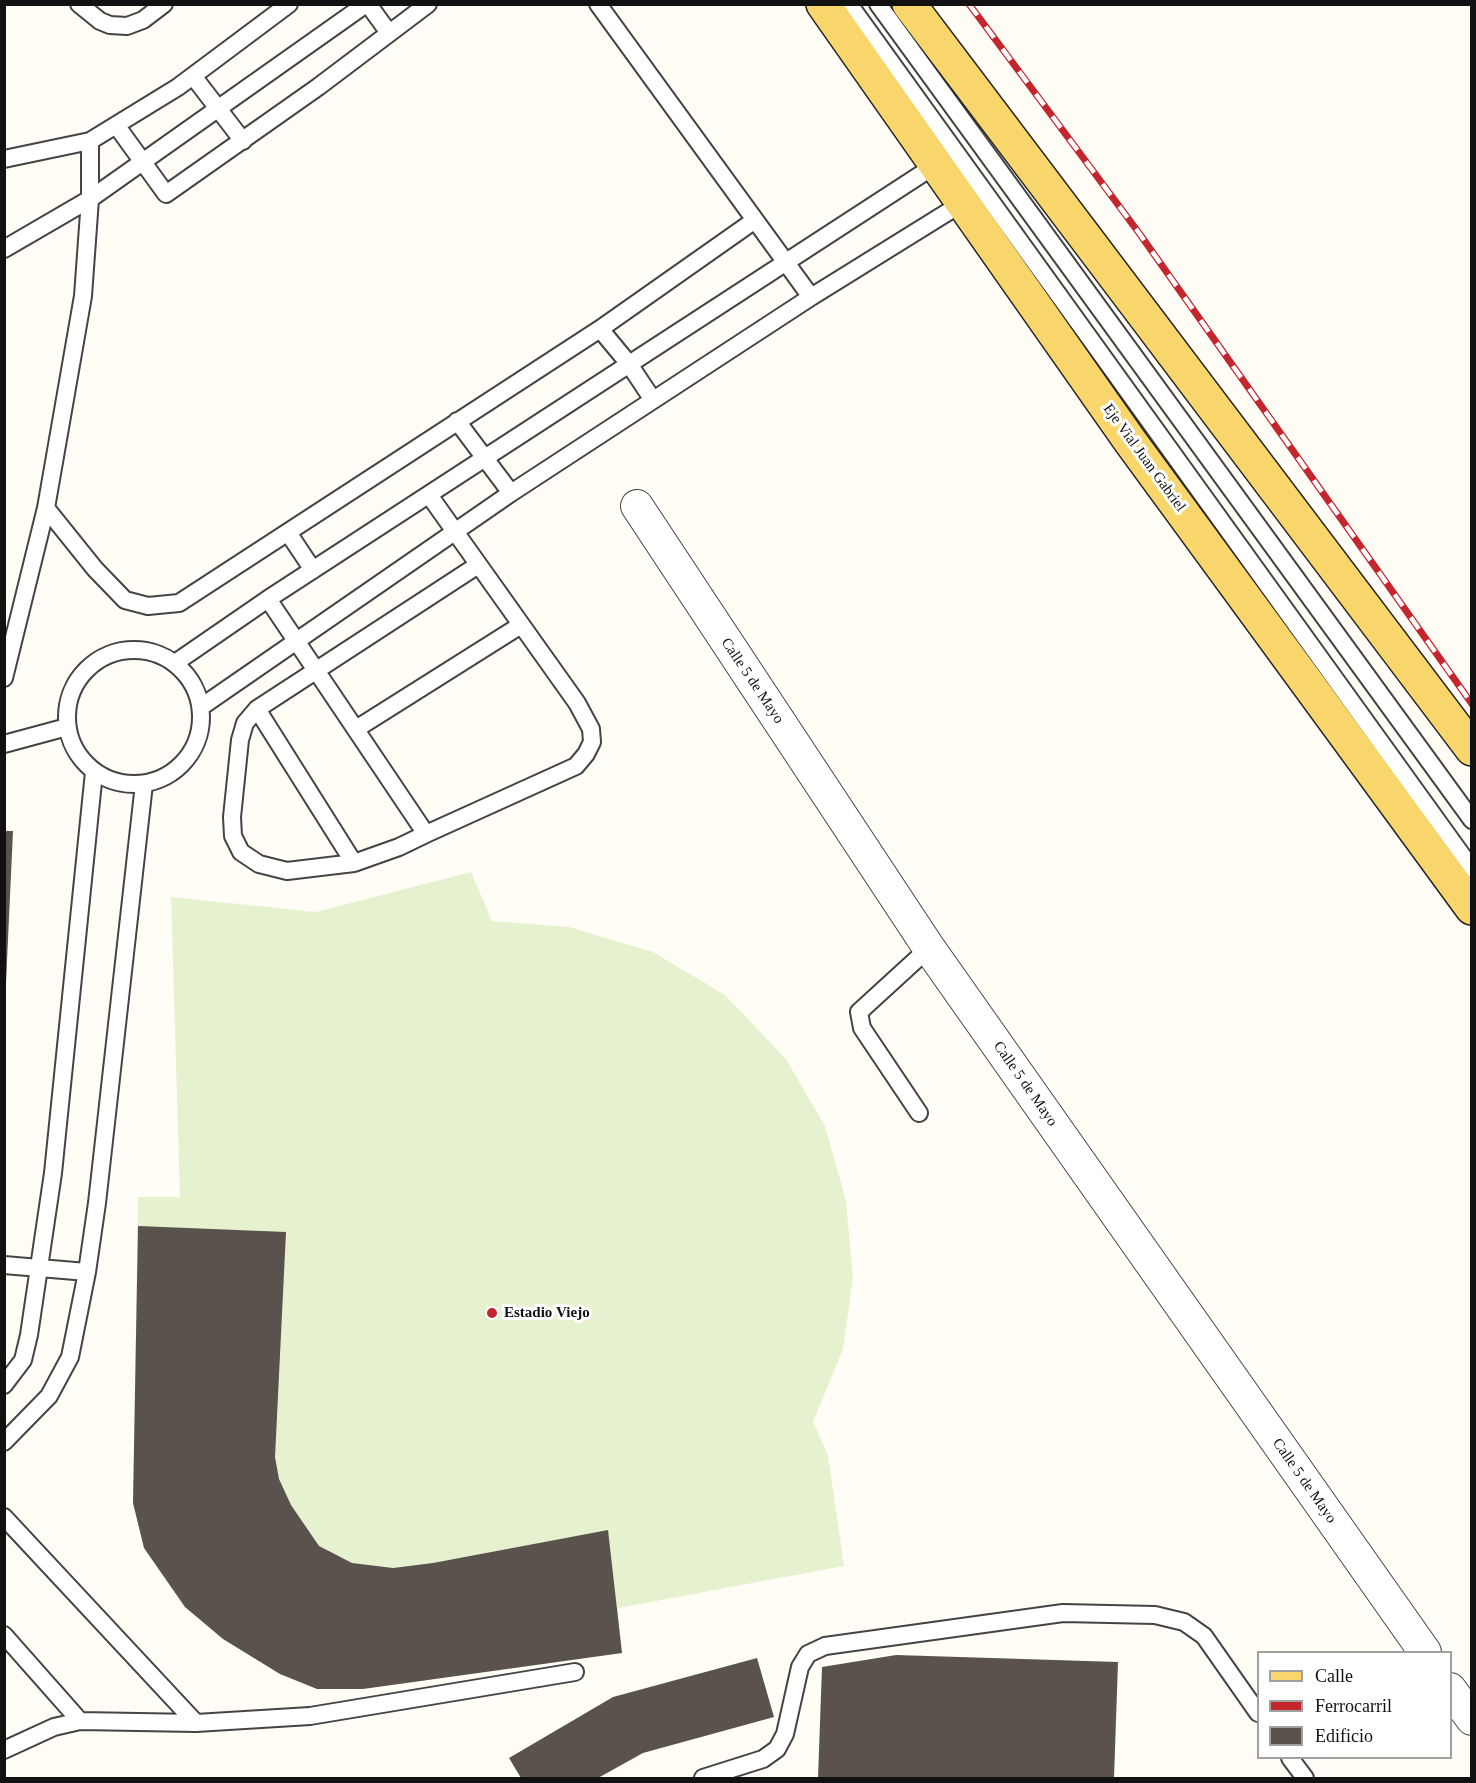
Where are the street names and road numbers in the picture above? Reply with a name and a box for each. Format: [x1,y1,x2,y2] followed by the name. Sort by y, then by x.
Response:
[1099,401,1189,515] street label: Eje Vial Juan Gabriel
[717,635,787,727] street label: Calle 5 de Mayo
[989,1038,1061,1130] street label: Calle 5 de Mayo
[1268,1435,1340,1527] street label: Calle 5 de Mayo

